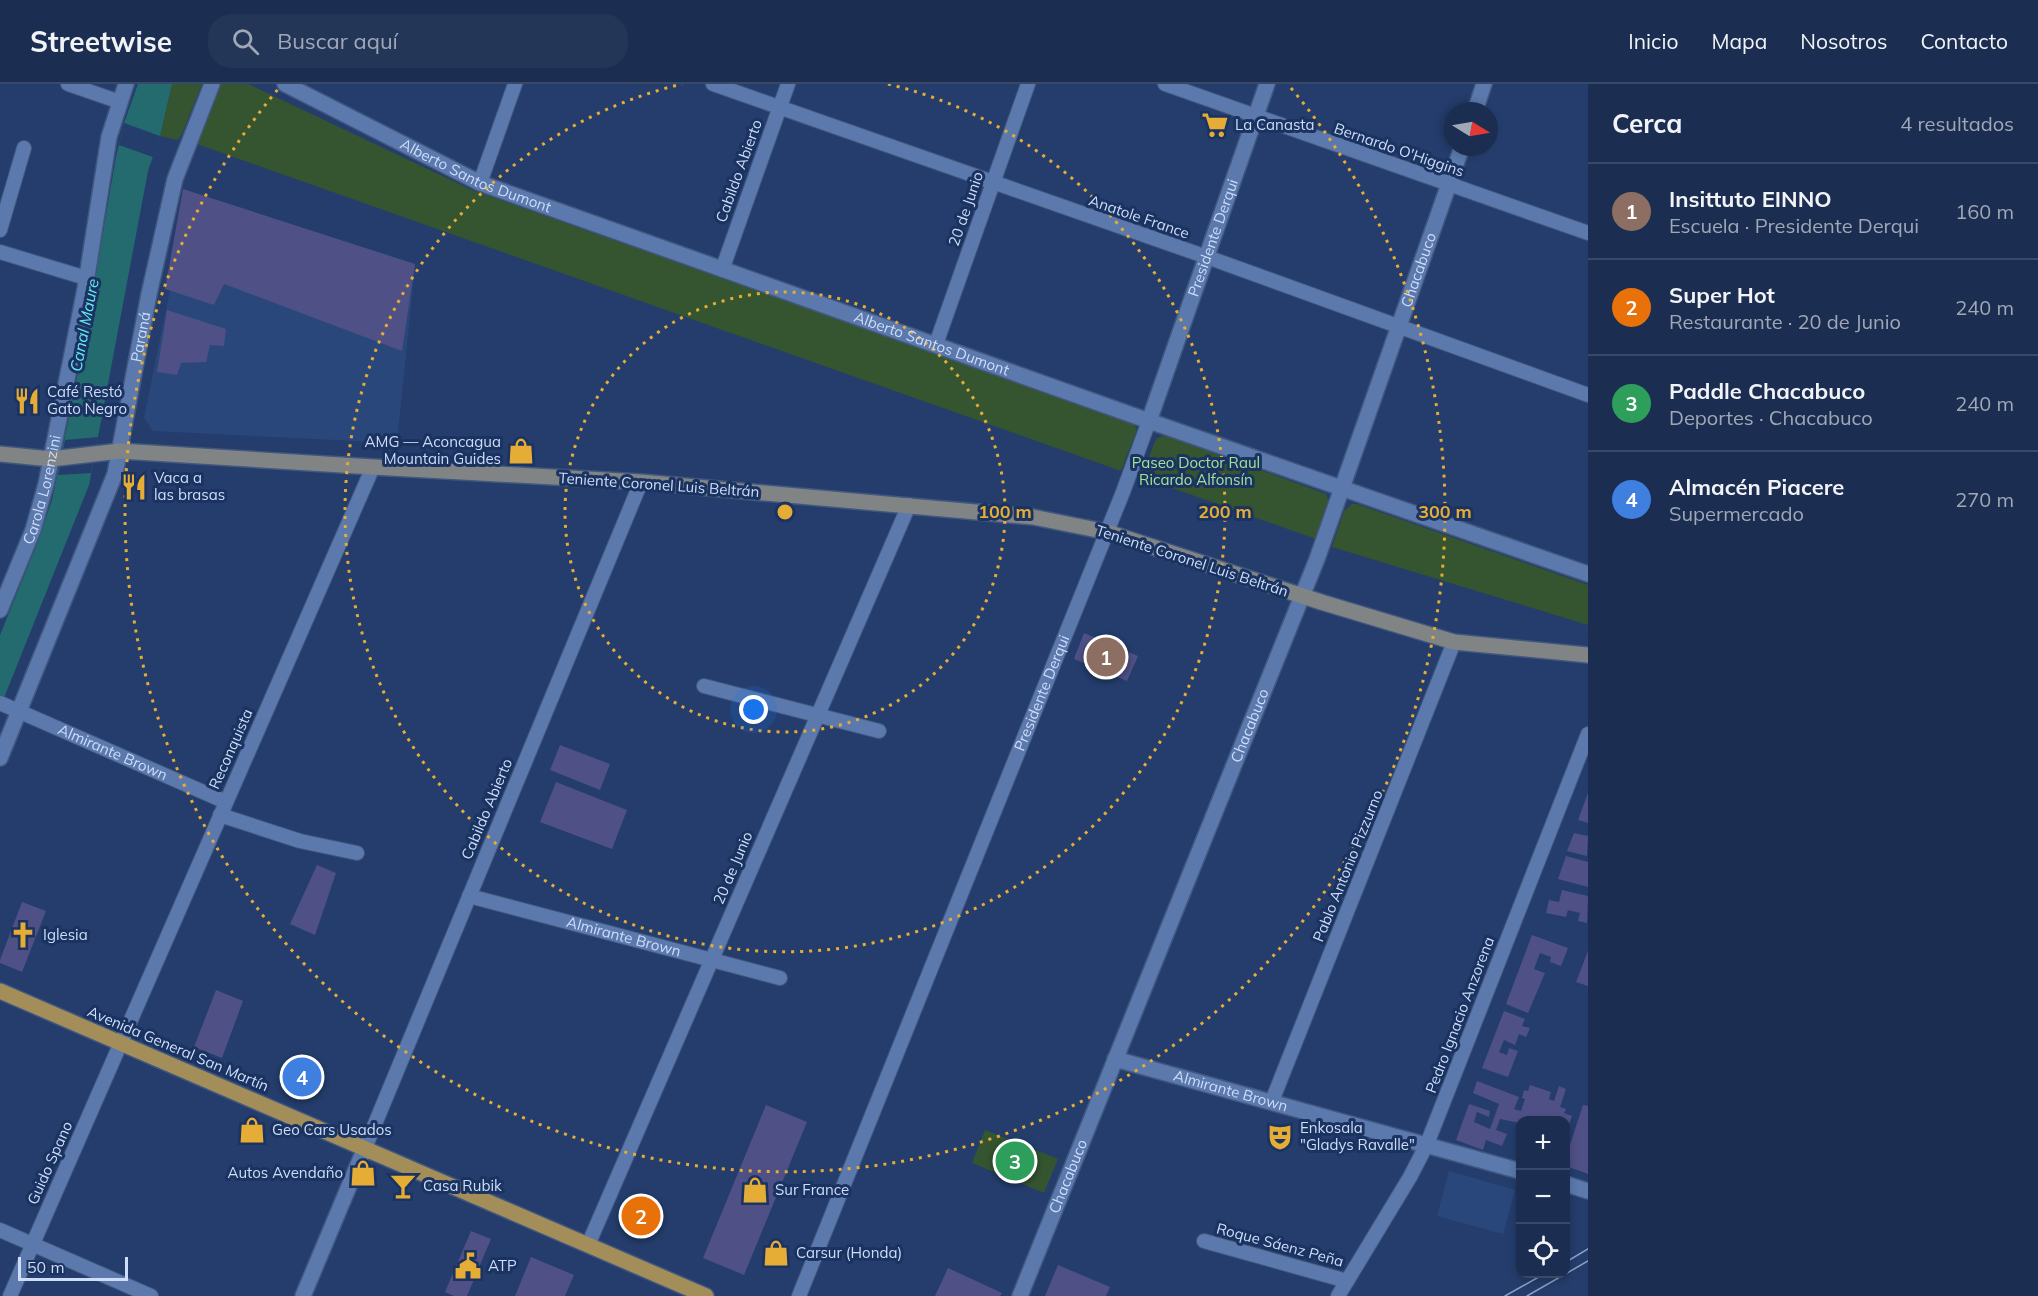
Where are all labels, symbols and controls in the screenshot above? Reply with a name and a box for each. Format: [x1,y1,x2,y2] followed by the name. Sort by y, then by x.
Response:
[208,14,628,68] search box
[30,24,172,59] text: Streetwise
[229,25,262,58] icon: search
[277,27,398,55] text: Buscar aquí
[1628,28,1678,54] text: Inicio
[1711,28,1767,54] text: Mapa
[1800,28,1887,54] text: Nosotros
[1920,28,2008,54] text: Contacto
[1444,102,1498,156] north arrow
[1612,107,1682,140] text: Cerca
[1200,110,1230,140] supermarket icon: La Canasta
[1900,111,2014,136] text: 4 resultados
[1235,115,1315,134] place label: La Canasta
[711,117,766,225] street label: Cabildo Abierto
[1332,118,1467,181] street label: Bernardo O'Higgins
[397,134,554,217] street label: Alberto Santos Dumont
[944,169,987,249] street label: 20 de Junio
[1183,176,1242,299] street label: Presidente Derqui
[1669,185,1832,213] text: Insittuto EINNO
[1086,190,1192,243] street label: Anatole France
[1626,199,1638,224] text: 1
[1955,199,2014,224] text: 160 m
[1669,213,1919,238] text: Escuela · Presidente Derqui
[1396,230,1440,310] street label: Chacabuco
[65,277,103,373] water label: Canal Maure
[1669,281,1775,309] text: Super Hot
[1626,295,1638,320] text: 2
[1955,295,2014,320] text: 240 m
[852,307,1012,380] street label: Alberto Santos Dumont
[1669,309,1901,334] text: Restaurante · 20 de Junio
[126,310,154,363] street label: Paraná
[1669,377,1865,405] text: Paddle Chacabuco
[47,382,127,418] place label: Café Restó Gato Negro
[12,386,42,416] restaurant icon: Café Restó Gato Negro
[1626,391,1638,416] text: 3
[1955,391,2014,416] text: 240 m
[1669,405,1873,430] text: Deportes · Chacabuco
[365,432,501,468] place label: AMG — Aconcagua Mountain Guides
[18,433,65,547] street label: Carola Lorenzini
[506,436,536,466] shop icon: AMG — Aconcagua Mountain Guides
[1132,453,1260,489] park label: Paseo Doctor Raul Ricardo Alfonsín
[154,468,225,504] place label: Vaca a las brasas
[558,468,760,501] street label: Teniente Coronel Luis Beltrán
[119,472,149,502] restaurant icon: Vaca a las brasas
[1669,473,1844,501] text: Almacén Piacere
[1626,487,1638,512] text: 4
[1955,487,2014,512] text: 270 m
[978,500,1032,523] text: 100 m
[1198,500,1252,523] text: 200 m
[1418,500,1472,523] text: 300 m
[1669,501,1804,526] text: Supermercado
[775,502,795,522] centre of rings
[1093,520,1291,601] street label: Teniente Coronel Luis Beltrán
[1010,632,1073,754] street label: Presidente Derqui
[1086,634,1126,680] pin: 1
[1226,686,1273,765] street label: Chacabuco
[739,695,768,724] your location
[204,706,257,792] street label: Reconquista
[55,720,171,784] street label: Almirante Brown
[457,755,516,862] street label: Cabildo Abierto
[1308,787,1387,945] street label: Pablo Antonio Pizzurno
[709,828,756,907] street label: 20 de Junio
[565,912,683,960] street label: Almirante Brown
[8,920,38,950] church icon: Iglesia
[43,925,88,944] place label: Iglesia
[1421,934,1498,1096] street label: Pedro Ignacio Anzorena
[85,1002,272,1095] street label: Avenida General San Martín
[282,1054,322,1100] pin: 4
[1172,1066,1290,1115] street label: Almirante Brown
[237,1115,267,1145] shop icon: Geo Cars Usados
[1516,1116,1570,1278] map controls
[1516,1116,1570,1170] button: +
[23,1118,76,1207] street label: Guido Spano
[1300,1118,1415,1154] place label: Enkosala "Gladys Ravalle"
[272,1120,392,1139] place label: Geo Cars Usados
[1265,1122,1295,1152] theatre icon: Enkosala "Gladys Ravalle"
[1044,1136,1091,1216] street label: Chacabuco
[996,1138,1034,1184] pin: 3
[348,1158,378,1188] shop icon: Autos Avendaño
[227,1163,343,1182] place label: Autos Avendaño
[1516,1170,1570,1224] button: −
[388,1171,418,1201] bar icon: Casa Rubik
[740,1175,770,1205] shop icon: Sur France
[423,1176,502,1195] place label: Casa Rubik
[775,1180,849,1199] place label: Sur France
[622,1194,660,1238] pin: 2
[1214,1218,1346,1271] street label: Roque Sáenz Peña
[1516,1224,1570,1278] button: locate
[761,1238,791,1268] shop icon: Carsur (Honda)
[796,1243,902,1262] place label: Carsur (Honda)
[453,1251,483,1281] public building icon: ATP
[18,1254,128,1282] scale bar
[488,1256,517,1275] place label: ATP
[27,1257,64,1277] text: 50 m

